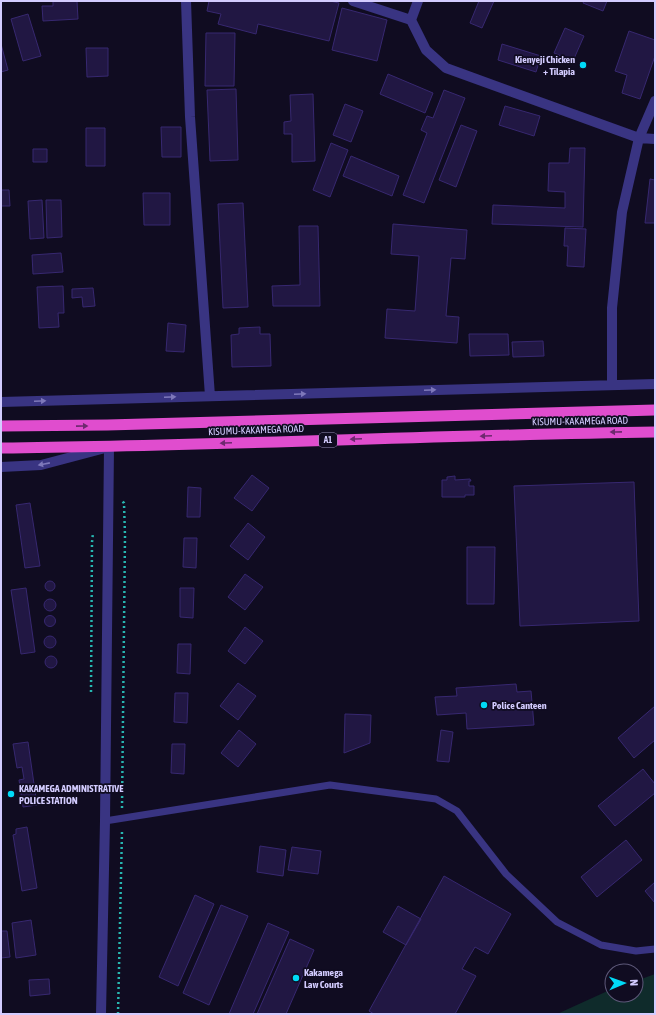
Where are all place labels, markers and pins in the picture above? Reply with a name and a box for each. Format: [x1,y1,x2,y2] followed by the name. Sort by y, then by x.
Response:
[515,54,575,77] place label: Kienyeji Chicken + Tilapia
[578,60,588,70] marker: Kienyeji Chicken + Tilapia
[479,700,489,710] marker: Police Canteen
[492,700,547,711] place label: Police Canteen
[19,783,124,806] place label: KAKAMEGA ADMINISTRATIVE POLICE STATION
[6,789,16,799] marker: KAKAMEGA ADMINISTRATIVE POLICE STATION
[304,967,344,990] place label: Kakamega Law Courts
[291,973,301,983] marker: Kakamega Law Courts

